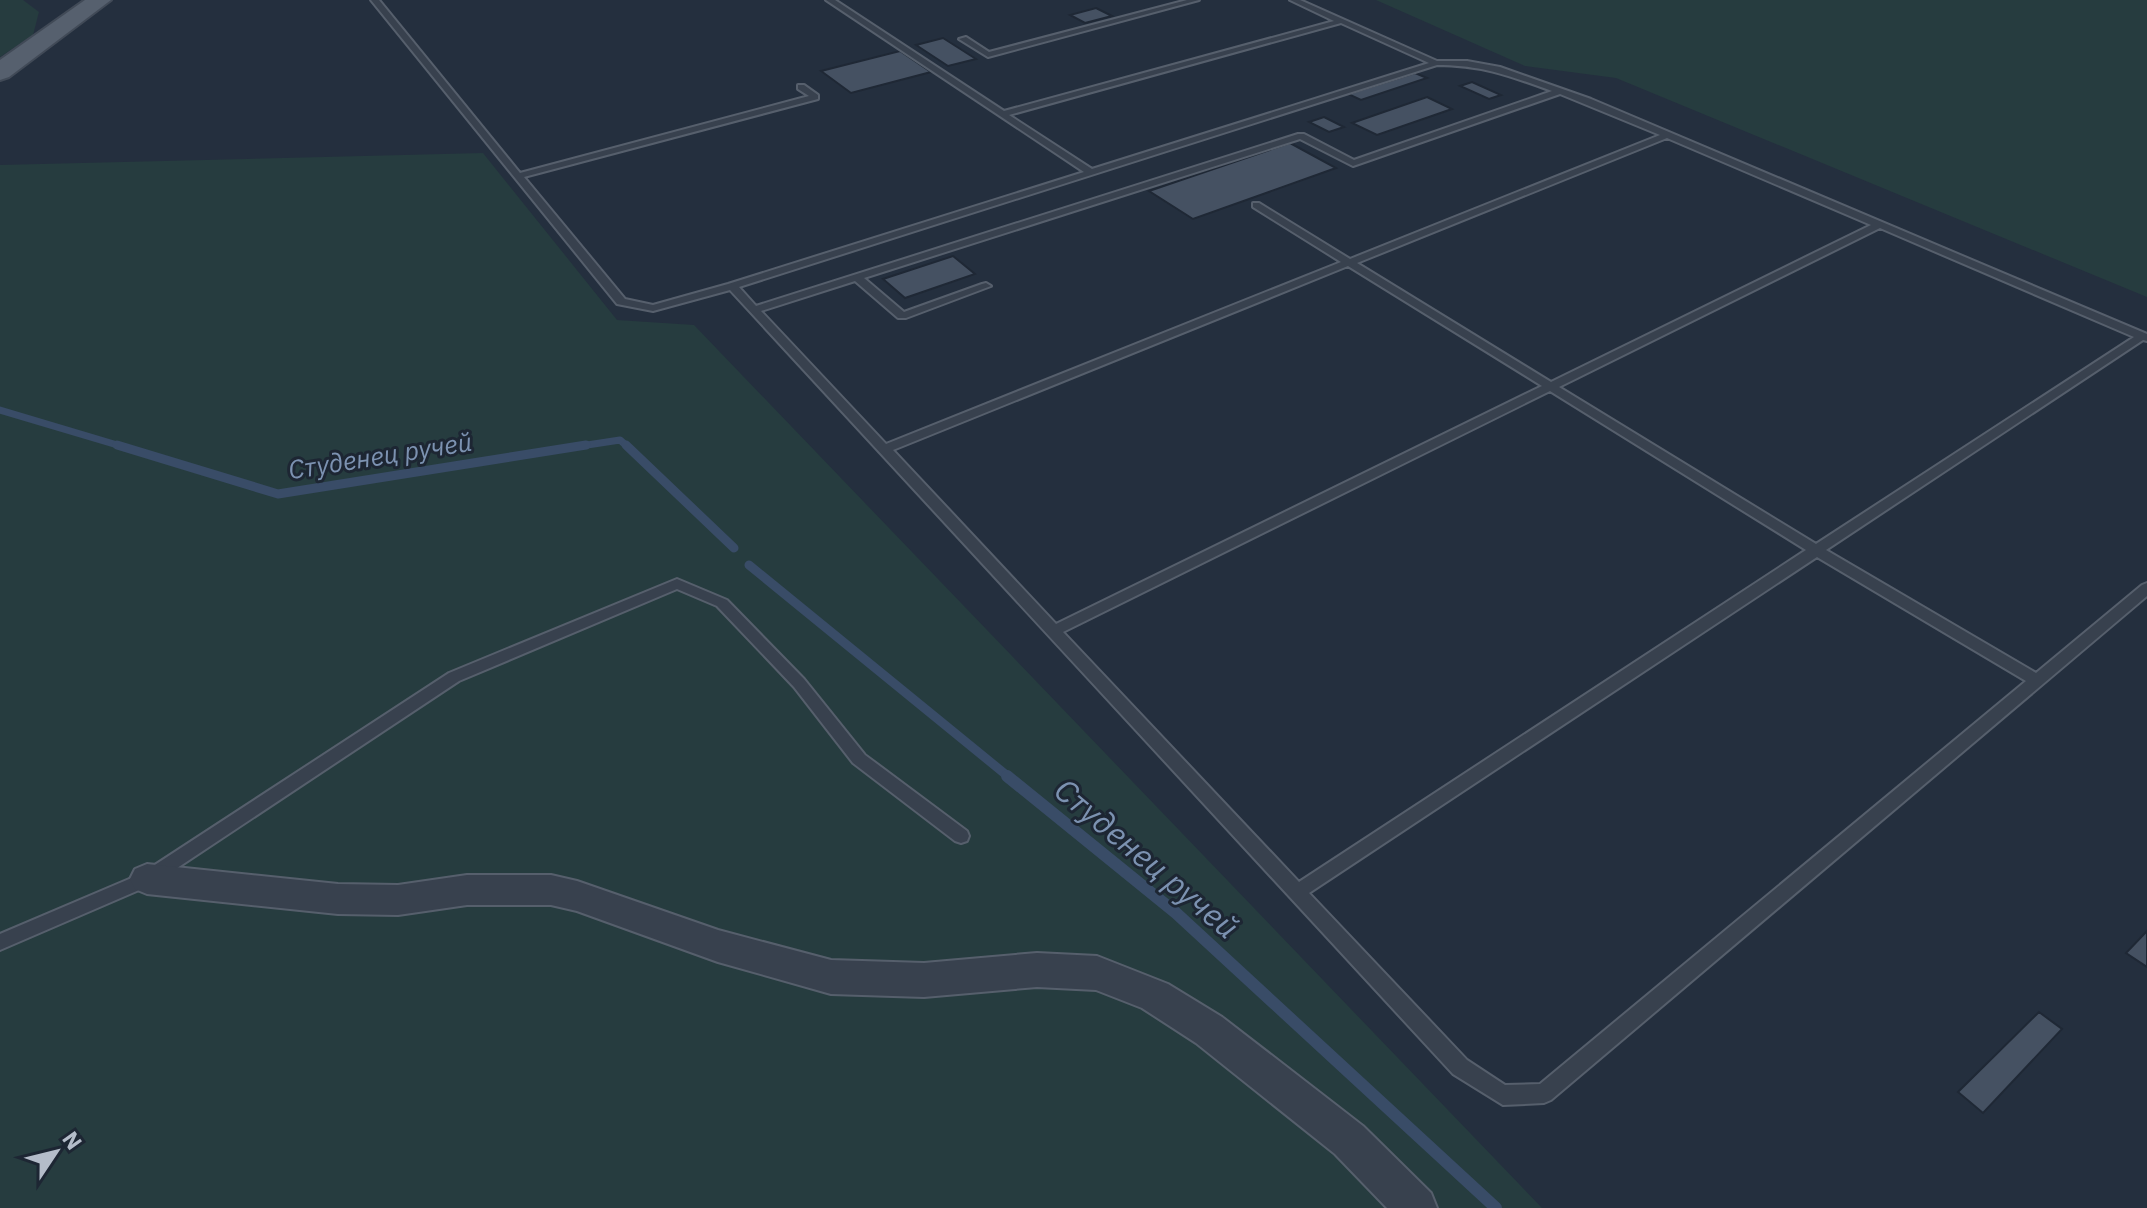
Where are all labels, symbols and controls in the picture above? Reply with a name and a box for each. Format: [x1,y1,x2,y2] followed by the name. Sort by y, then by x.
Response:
[286,424,474,486] water label: Студенец ручей
[1046,769,1248,947] water label: Студенец ручей
[16,1112,96,1192] north arrow
[56,1125,89,1155] text: N

